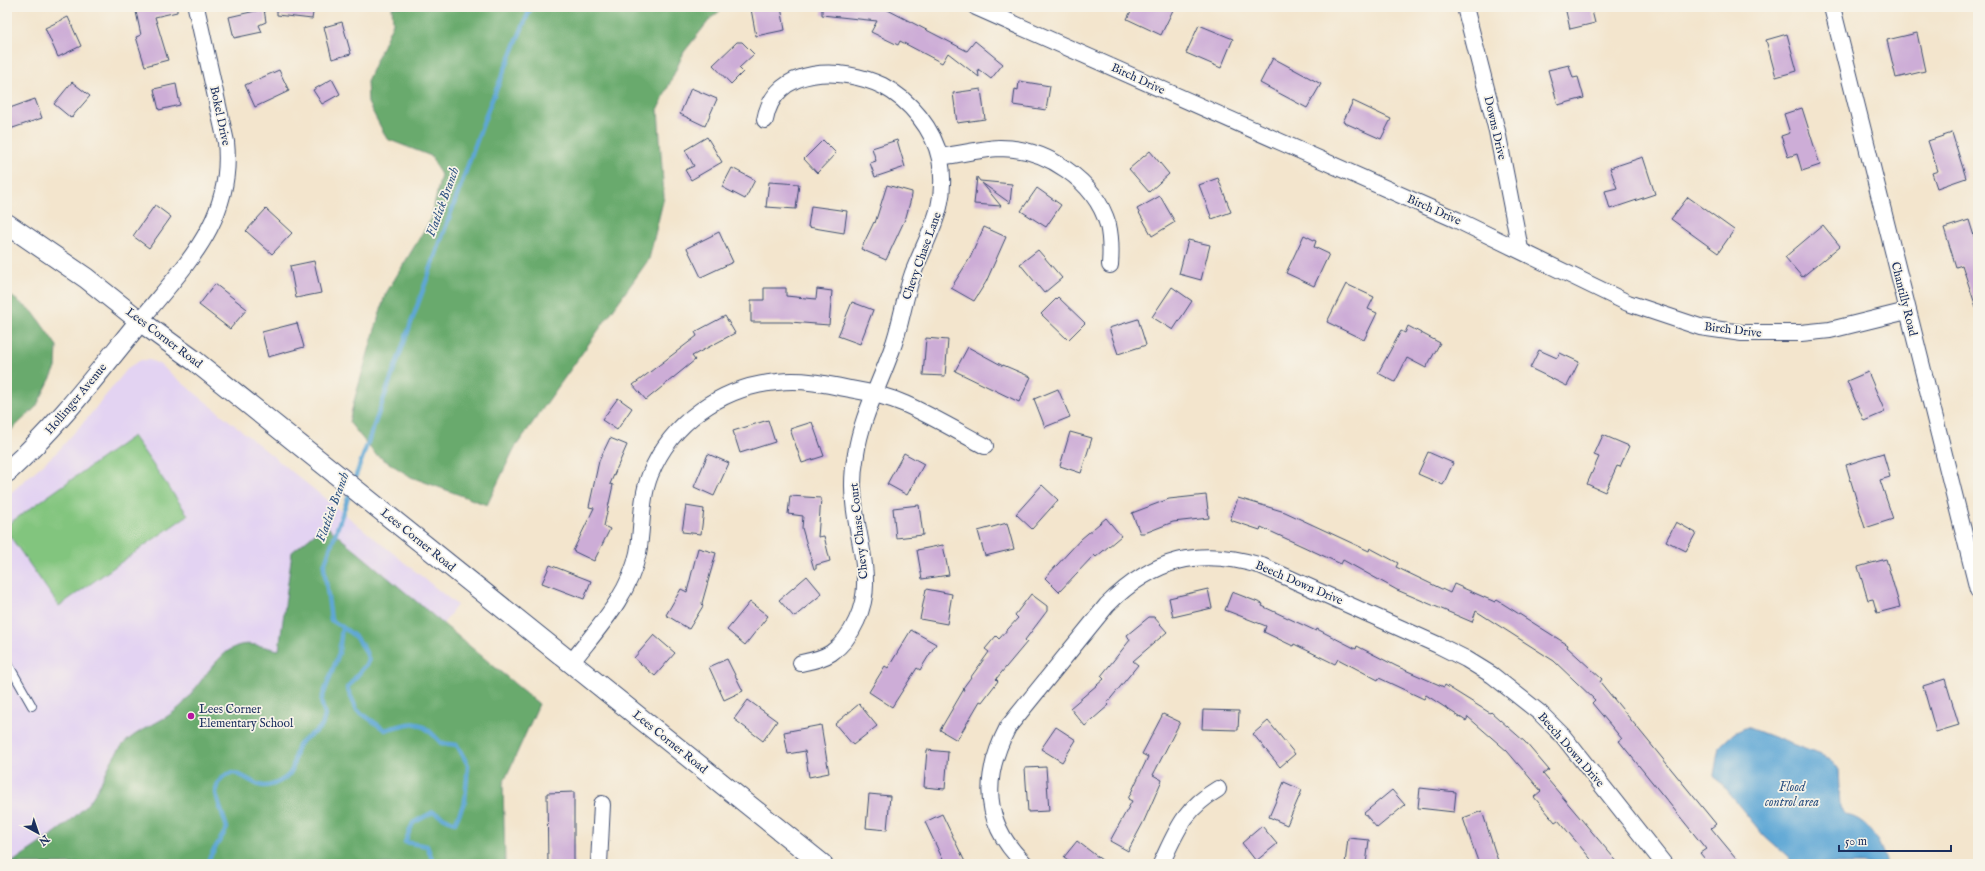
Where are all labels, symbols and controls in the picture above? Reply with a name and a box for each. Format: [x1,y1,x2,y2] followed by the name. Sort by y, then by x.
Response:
[1109,60,1168,98] street label: Birch Drive
[206,85,234,147] street label: Bokel Drive
[1480,95,1510,162] street label: Downs Drive
[423,164,464,239] water label: Flatlick Branch
[1405,191,1464,229] street label: Birch Drive
[899,210,945,302] street label: Chevy Chase Lane
[1888,260,1921,338] street label: Chantilly Road
[123,304,206,372] street label: Lees Corner Road
[1703,319,1763,341] street label: Birch Drive
[42,360,110,438] street label: Hollinger Avenue
[313,469,354,544] water label: Flatlick Branch
[846,482,872,580] street label: Chevy Chase Court
[378,505,459,575] street label: Lees Corner Road
[1253,558,1346,608] street label: Beech Down Drive
[199,702,294,731] place label: Lees Corner Elementary School
[630,707,711,777] street label: Lees Corner Road
[1535,710,1608,791] street label: Beech Down Drive
[186,711,196,721] marker: Lees Corner Elementary School
[1765,779,1819,811] water label: Flood control area
[18,813,58,853] north arrow
[1839,827,1951,853] scale bar
[35,831,53,849] text: N
[1845,834,1867,849] text: 50 m

